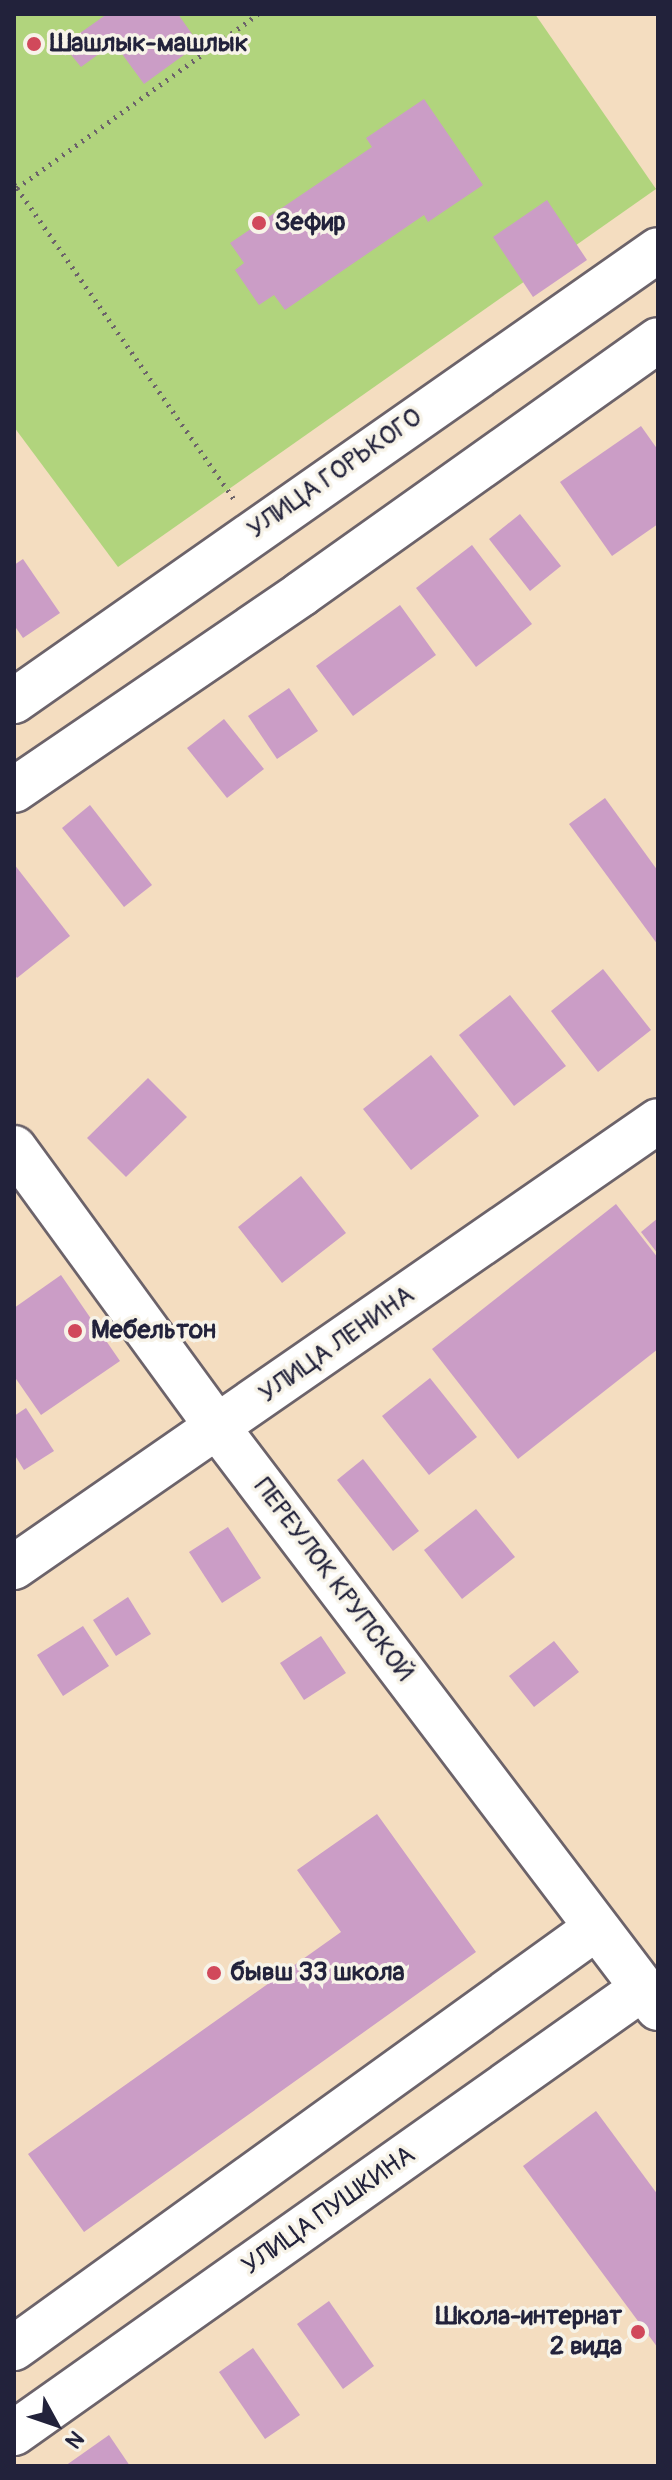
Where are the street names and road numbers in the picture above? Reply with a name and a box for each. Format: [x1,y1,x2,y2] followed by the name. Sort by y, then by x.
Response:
[242,402,428,546] street label: УЛИЦА ГОРЬКОГО
[253,1280,421,1410] street label: УЛИЦА ЛЕНИНА
[247,1472,419,1688] street label: ПЕРЕУЛОК КРУПСКОЙ
[236,2140,422,2282] street label: УЛИЦА ПУШКИНА

